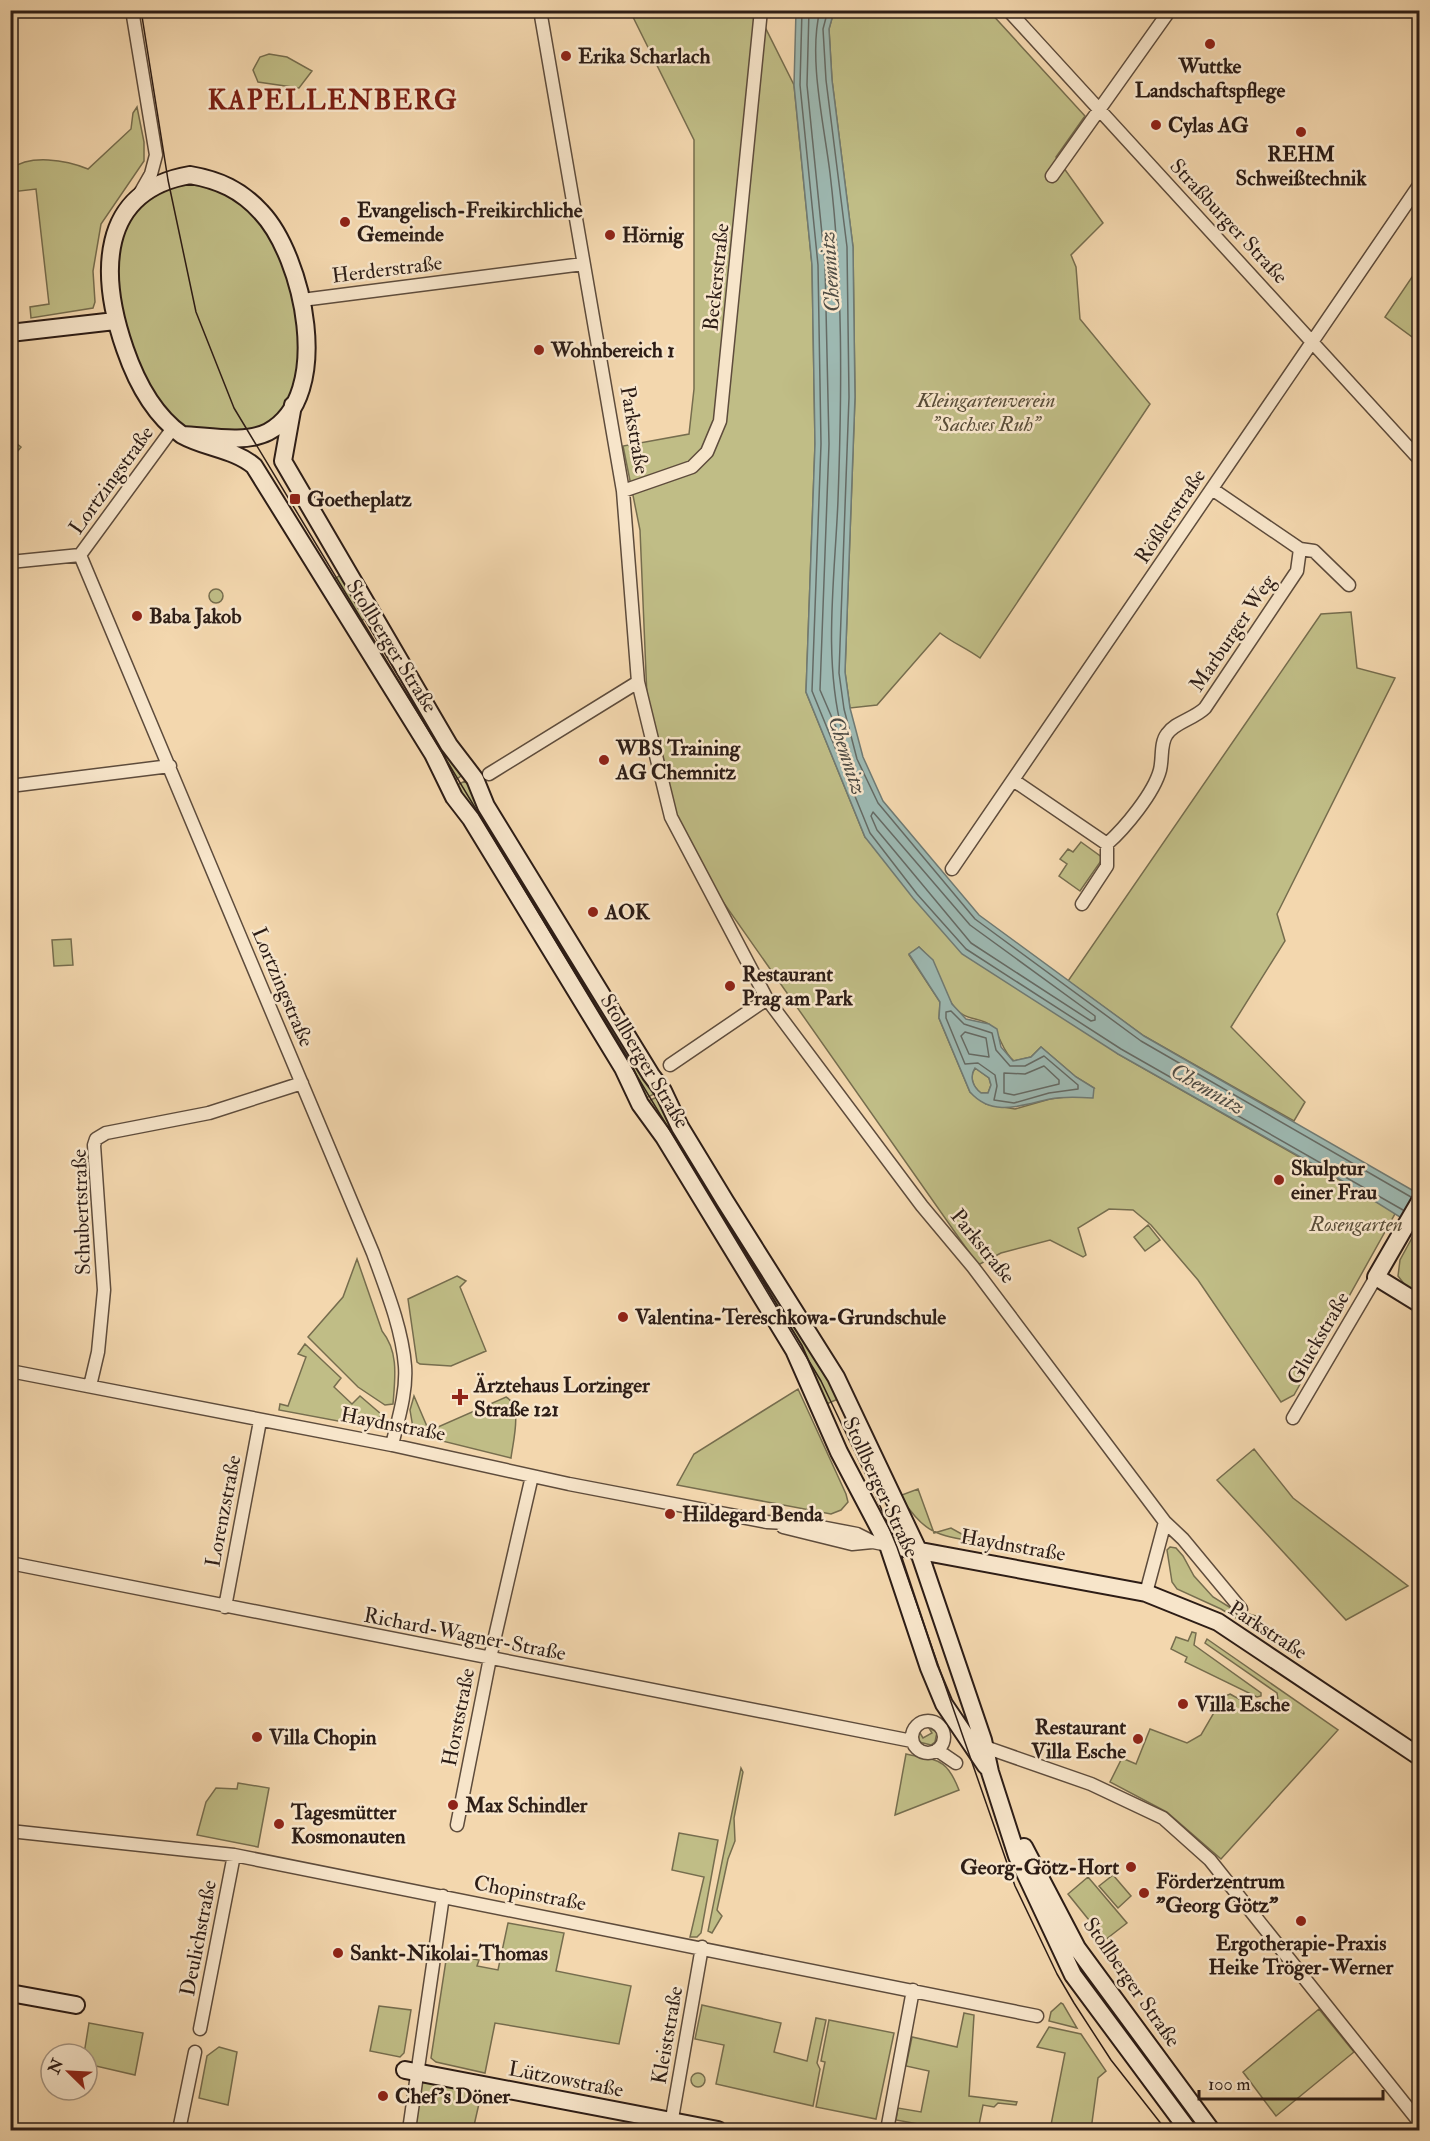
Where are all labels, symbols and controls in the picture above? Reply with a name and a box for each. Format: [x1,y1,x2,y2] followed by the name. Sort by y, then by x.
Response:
[1203,37,1217,51] marker: Wuttke Landschaftspflege
[578,43,710,70] place label: Erika Scharlach
[559,49,573,63] marker: Erika Scharlach
[1135,53,1285,104] place label: Wuttke Landschaftspflege
[208,84,458,117] district label: KAPELLENBERG
[1168,112,1249,139] place label: Cylas AG
[1149,118,1163,132] marker: Cylas AG
[1294,125,1308,139] marker: REHM Schweißtechnik
[1236,141,1367,192] place label: REHM Schweißtechnik
[1164,153,1294,290] street label: Straßburger Straße
[357,197,583,248] place label: Evangelisch-Freikirchliche Gemeinde
[338,215,352,229] marker: Evangelisch-Freikirchliche Gemeinde
[622,222,684,249] place label: Hörnig
[697,222,736,332] street label: Beckerstraße
[603,228,617,242] marker: Hörnig
[813,231,847,313] water label: Chemnitz
[330,249,444,290] street label: Herderstraße
[550,337,675,364] place label: Wohnbereich 1
[532,343,546,357] marker: Wohnbereich 1
[614,384,656,476] street label: Parkstraße
[916,387,1055,438] park label: Kleingartenverein "Sachses Ruh"
[63,421,160,540] street label: Lortzingstraße
[1129,464,1212,569] street label: Rößlerstraße
[307,486,412,513] place label: Goetheplatz
[288,492,302,506] marker: Goetheplatz
[1183,569,1282,697] street label: Marburger Weg
[340,575,444,718] street label: Stollberger Straße
[149,603,242,630] place label: Baba Jakob
[130,609,144,623] marker: Baba Jakob
[821,713,873,798] water label: Chemnitz
[615,735,741,786] place label: WBS Training AG Chemnitz
[597,753,611,767] marker: WBS Training AG Chemnitz
[604,899,651,926] place label: AOK
[586,905,600,919] marker: AOK
[245,923,320,1051] street label: Lortzingstraße
[742,961,854,1012] place label: Restaurant Prag am Park
[723,979,737,993] marker: Restaurant Prag am Park
[594,989,695,1134] street label: Stollberger Straße
[1165,1057,1250,1121] water label: Chemnitz
[66,1148,97,1275] street label: Schubertstraße
[1291,1155,1377,1206] place label: Skulptur einer Frau
[1272,1173,1286,1187] marker: Skulptur einer Frau
[944,1203,1021,1289] street label: Parkstraße
[1308,1211,1403,1238] park label: Rosengarten
[1281,1287,1356,1389] street label: Gluckstraße
[634,1304,946,1331] place label: Valentina-Tereschkowa-Grundschule
[616,1310,630,1324] marker: Valentina-Tereschkowa-Grundschule
[473,1372,651,1423] place label: Ärztehaus Lorzinger Straße 121
[451,1388,469,1406] marker: Ärztehaus Lorzinger Straße 121
[338,1401,448,1448] street label: Haydnstraße
[836,1412,925,1562] street label: Stollberger Straße
[199,1453,248,1569] street label: Lorenzstraße
[682,1501,824,1528] place label: Hildegard Benda
[663,1507,677,1521] marker: Hildegard Benda
[958,1523,1068,1568] street label: Haydnstraße
[1223,1595,1312,1666] street label: Parkstraße
[362,1602,569,1667] street label: Richard-Wagner-Straße
[436,1665,481,1768] street label: Horststraße
[1194,1691,1290,1718] place label: Villa Esche
[1176,1697,1190,1711] marker: Villa Esche
[1030,1714,1126,1765] place label: Restaurant Villa Esche
[268,1724,377,1751] place label: Villa Chopin
[250,1730,264,1744] marker: Villa Chopin
[1131,1732,1145,1746] marker: Restaurant Villa Esche
[464,1792,588,1819] place label: Max Schindler
[446,1798,460,1812] marker: Max Schindler
[290,1799,406,1850] place label: Tagesmütter Kosmonauten
[272,1817,286,1831] marker: Tagesmütter Kosmonauten
[960,1854,1119,1881] place label: Georg-Götz-Hort
[1124,1860,1138,1874] marker: Georg-Götz-Hort
[1156,1868,1286,1919] place label: Förderzentrum "Georg Götz"
[471,1869,589,1918] street label: Chopinstraße
[174,1878,223,1998] street label: Deulichstraße
[1137,1886,1151,1900] marker: Förderzentrum "Georg Götz"
[1077,1912,1186,2053] street label: Stollberger Straße
[1294,1914,1308,1928] marker: Ergotherapie-Praxis Heike Tröger-Werner
[1209,1930,1395,1981] place label: Ergotherapie-Praxis Heike Tröger-Werner
[350,1940,548,1967] place label: Sankt-Nikolai-Thomas
[331,1946,345,1960] marker: Sankt-Nikolai-Thomas
[646,1984,689,2086] street label: Kleiststraße
[39,2042,99,2102] north arrow
[44,2055,69,2078] text: N
[506,2055,626,2104] street label: Lützowstraße
[1199,2063,1384,2101] scale bar
[1208,2073,1251,2096] text: 100 m
[395,2083,511,2110] place label: Chef's Döner
[376,2089,390,2103] marker: Chef's Döner

